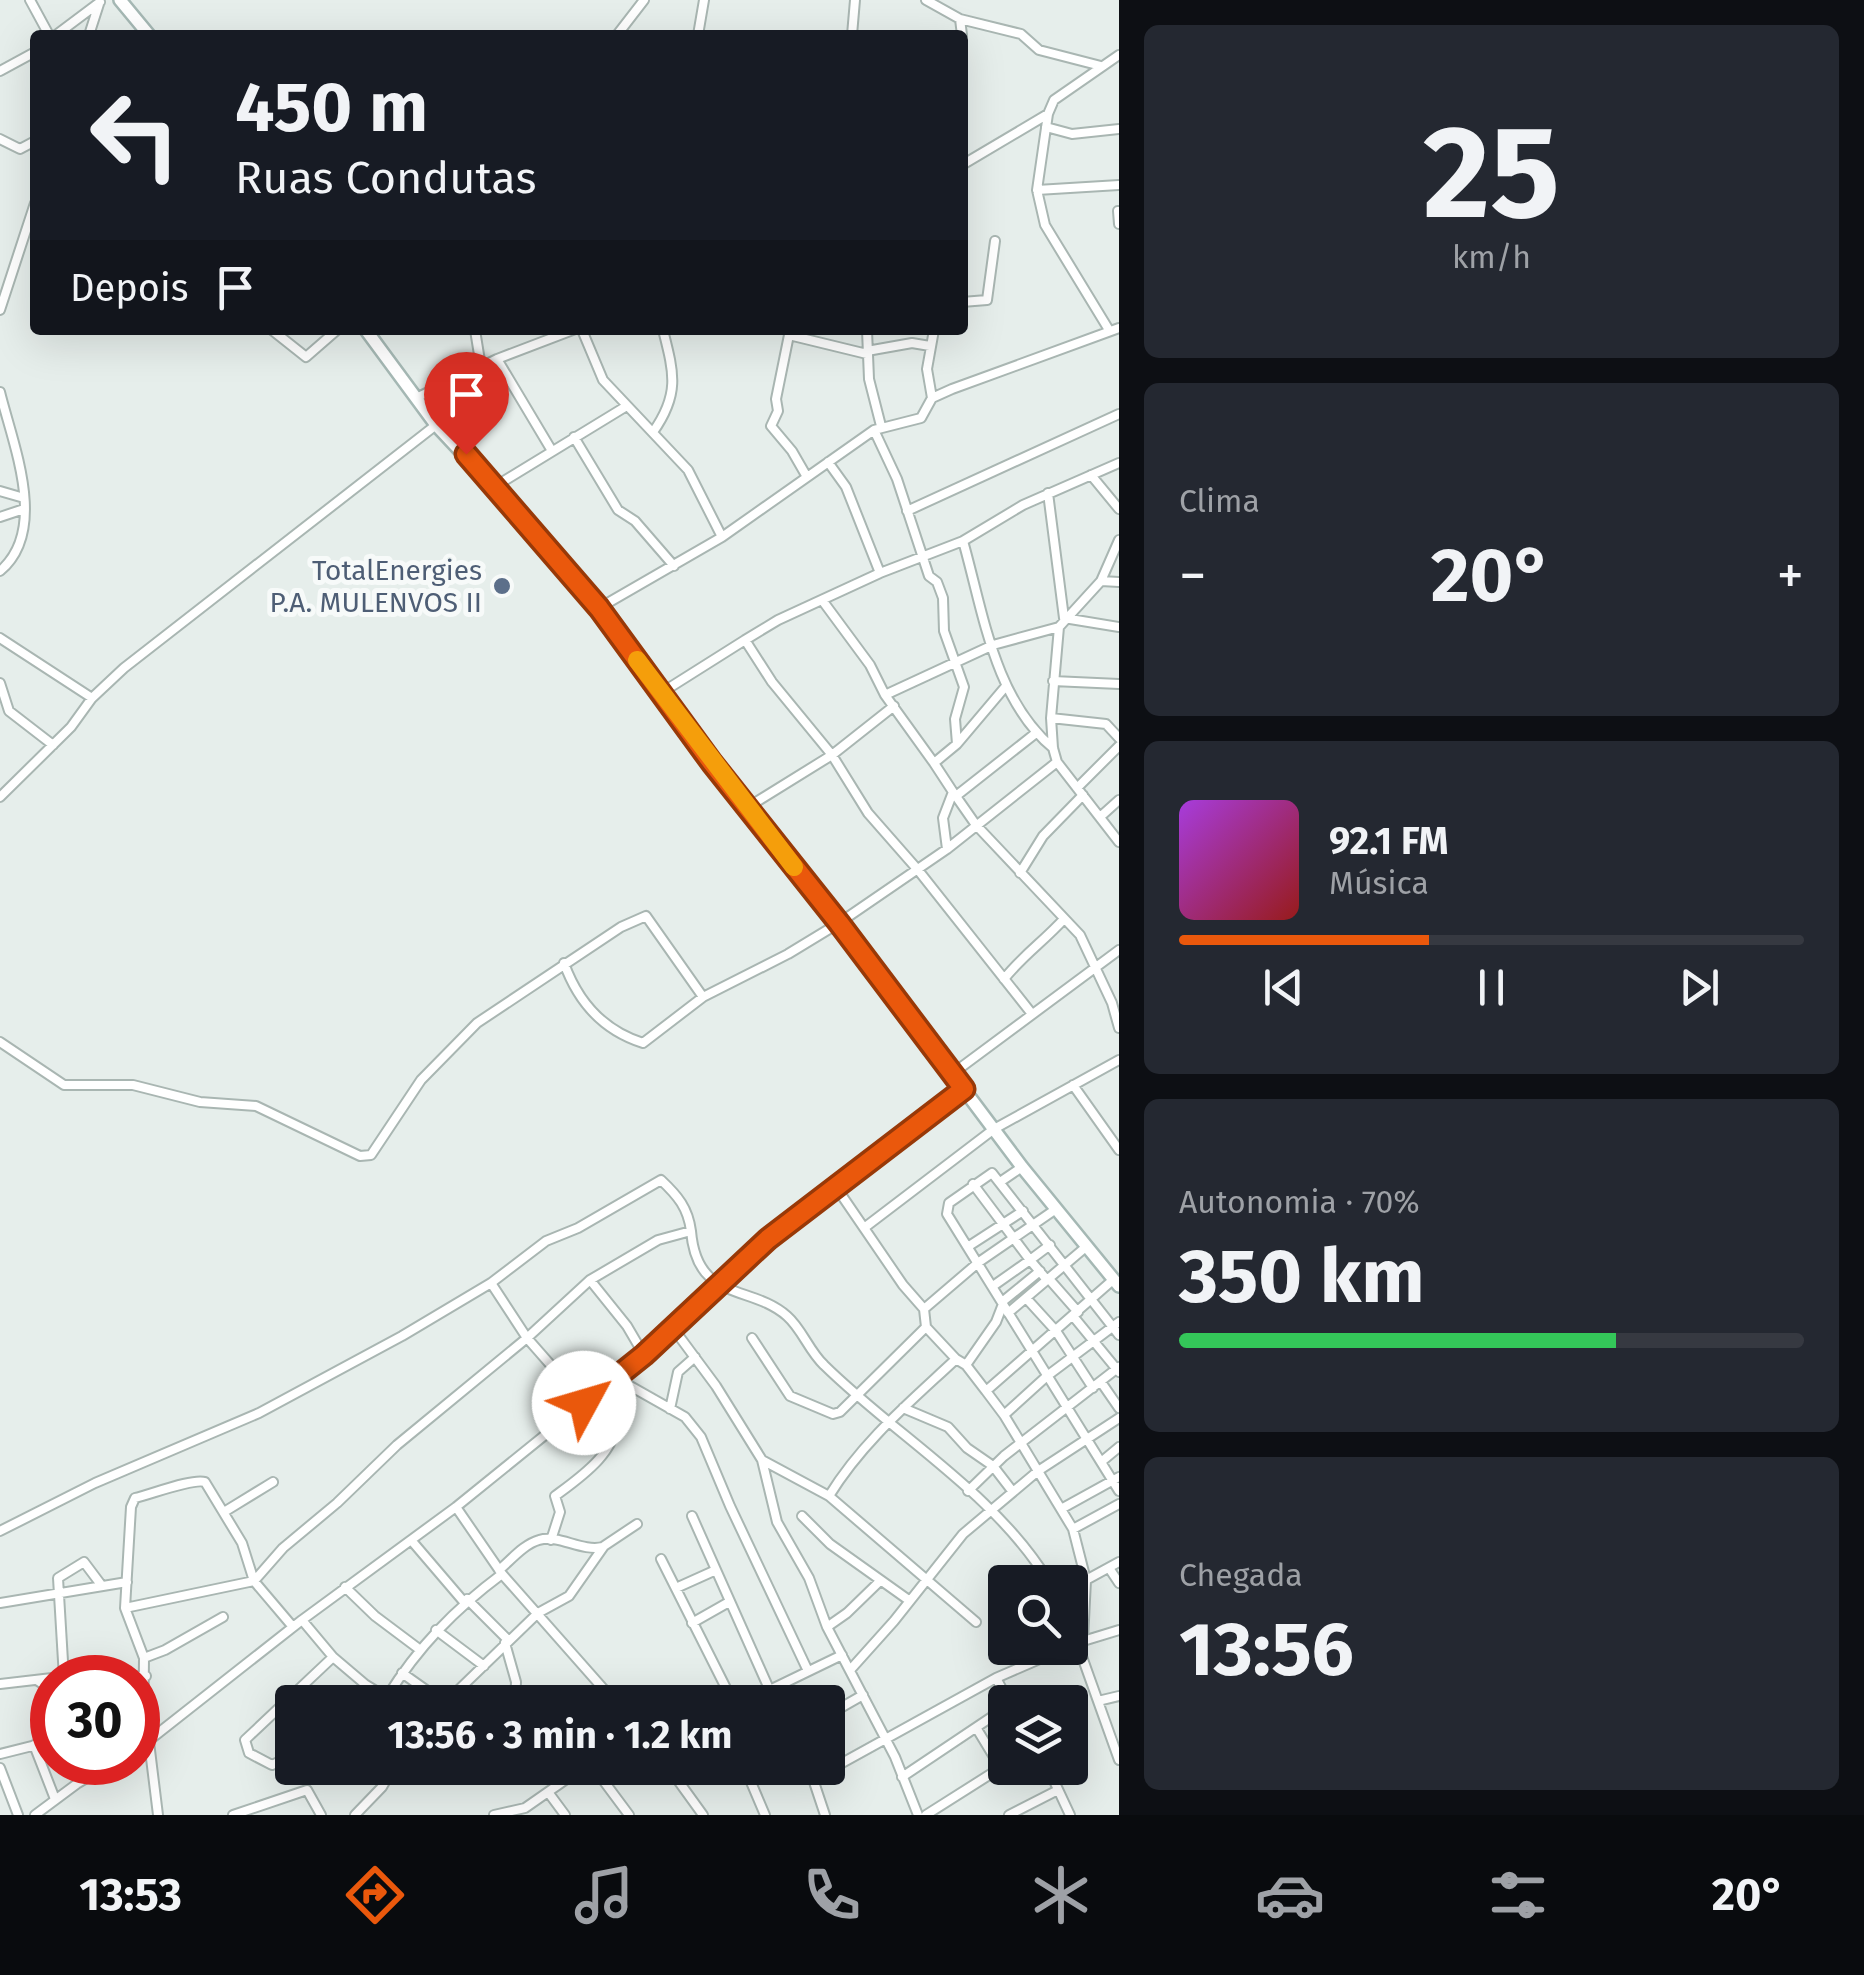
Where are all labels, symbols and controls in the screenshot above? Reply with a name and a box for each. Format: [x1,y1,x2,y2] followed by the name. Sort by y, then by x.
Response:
[235,66,428,150] text: 450 m
[70,70,200,200] icon: left
[1423,95,1560,251] text: 25
[235,151,536,205] text: Ruas Condutas
[1452,238,1531,276] text: km/h
[208,260,263,315] icon: arrive
[70,265,188,311] text: Depois
[424,352,509,455] pin
[439,367,494,422] icon: arrive
[1179,482,1260,520] text: Clima
[1431,531,1552,621] text: 20°
[1179,543,1207,609] text: −
[1777,543,1804,609] text: +
[270,554,482,619] place label: TotalEnergies P.A. MULENVOS II
[491,575,513,597] marker: TotalEnergies P.A. MULENVOS II
[1329,818,1448,864] text: 92.1 FM
[1329,864,1429,902] text: Música
[1256,960,1311,1015] icon: previous
[1464,960,1519,1015] icon: pause
[1672,960,1727,1015] icon: next
[1179,1183,1420,1221] text: Autonomia · 70%
[1179,1232,1425,1322] text: 350 km
[532,1351,636,1455] position arrow
[1179,1556,1303,1594] text: Chegada
[988,1565,1088,1785] map controls
[988,1565,1088,1665] button: search
[1179,1605,1354,1695] text: 13:56
[30,1655,160,1785] speed limit sign: 30
[988,1685,1088,1785] button: layers
[388,1712,732,1758] text: 13:56 · 3 min · 1.2 km
[340,1860,410,1930] icon: directions
[569,1860,639,1930] icon: music
[797,1860,867,1930] icon: phone
[1026,1860,1096,1930] icon: climate
[1255,1860,1325,1930] icon: car
[1483,1860,1553,1930] icon: filters
[79,1868,182,1922] text: 13:53
[1712,1868,1785,1922] text: 20°

